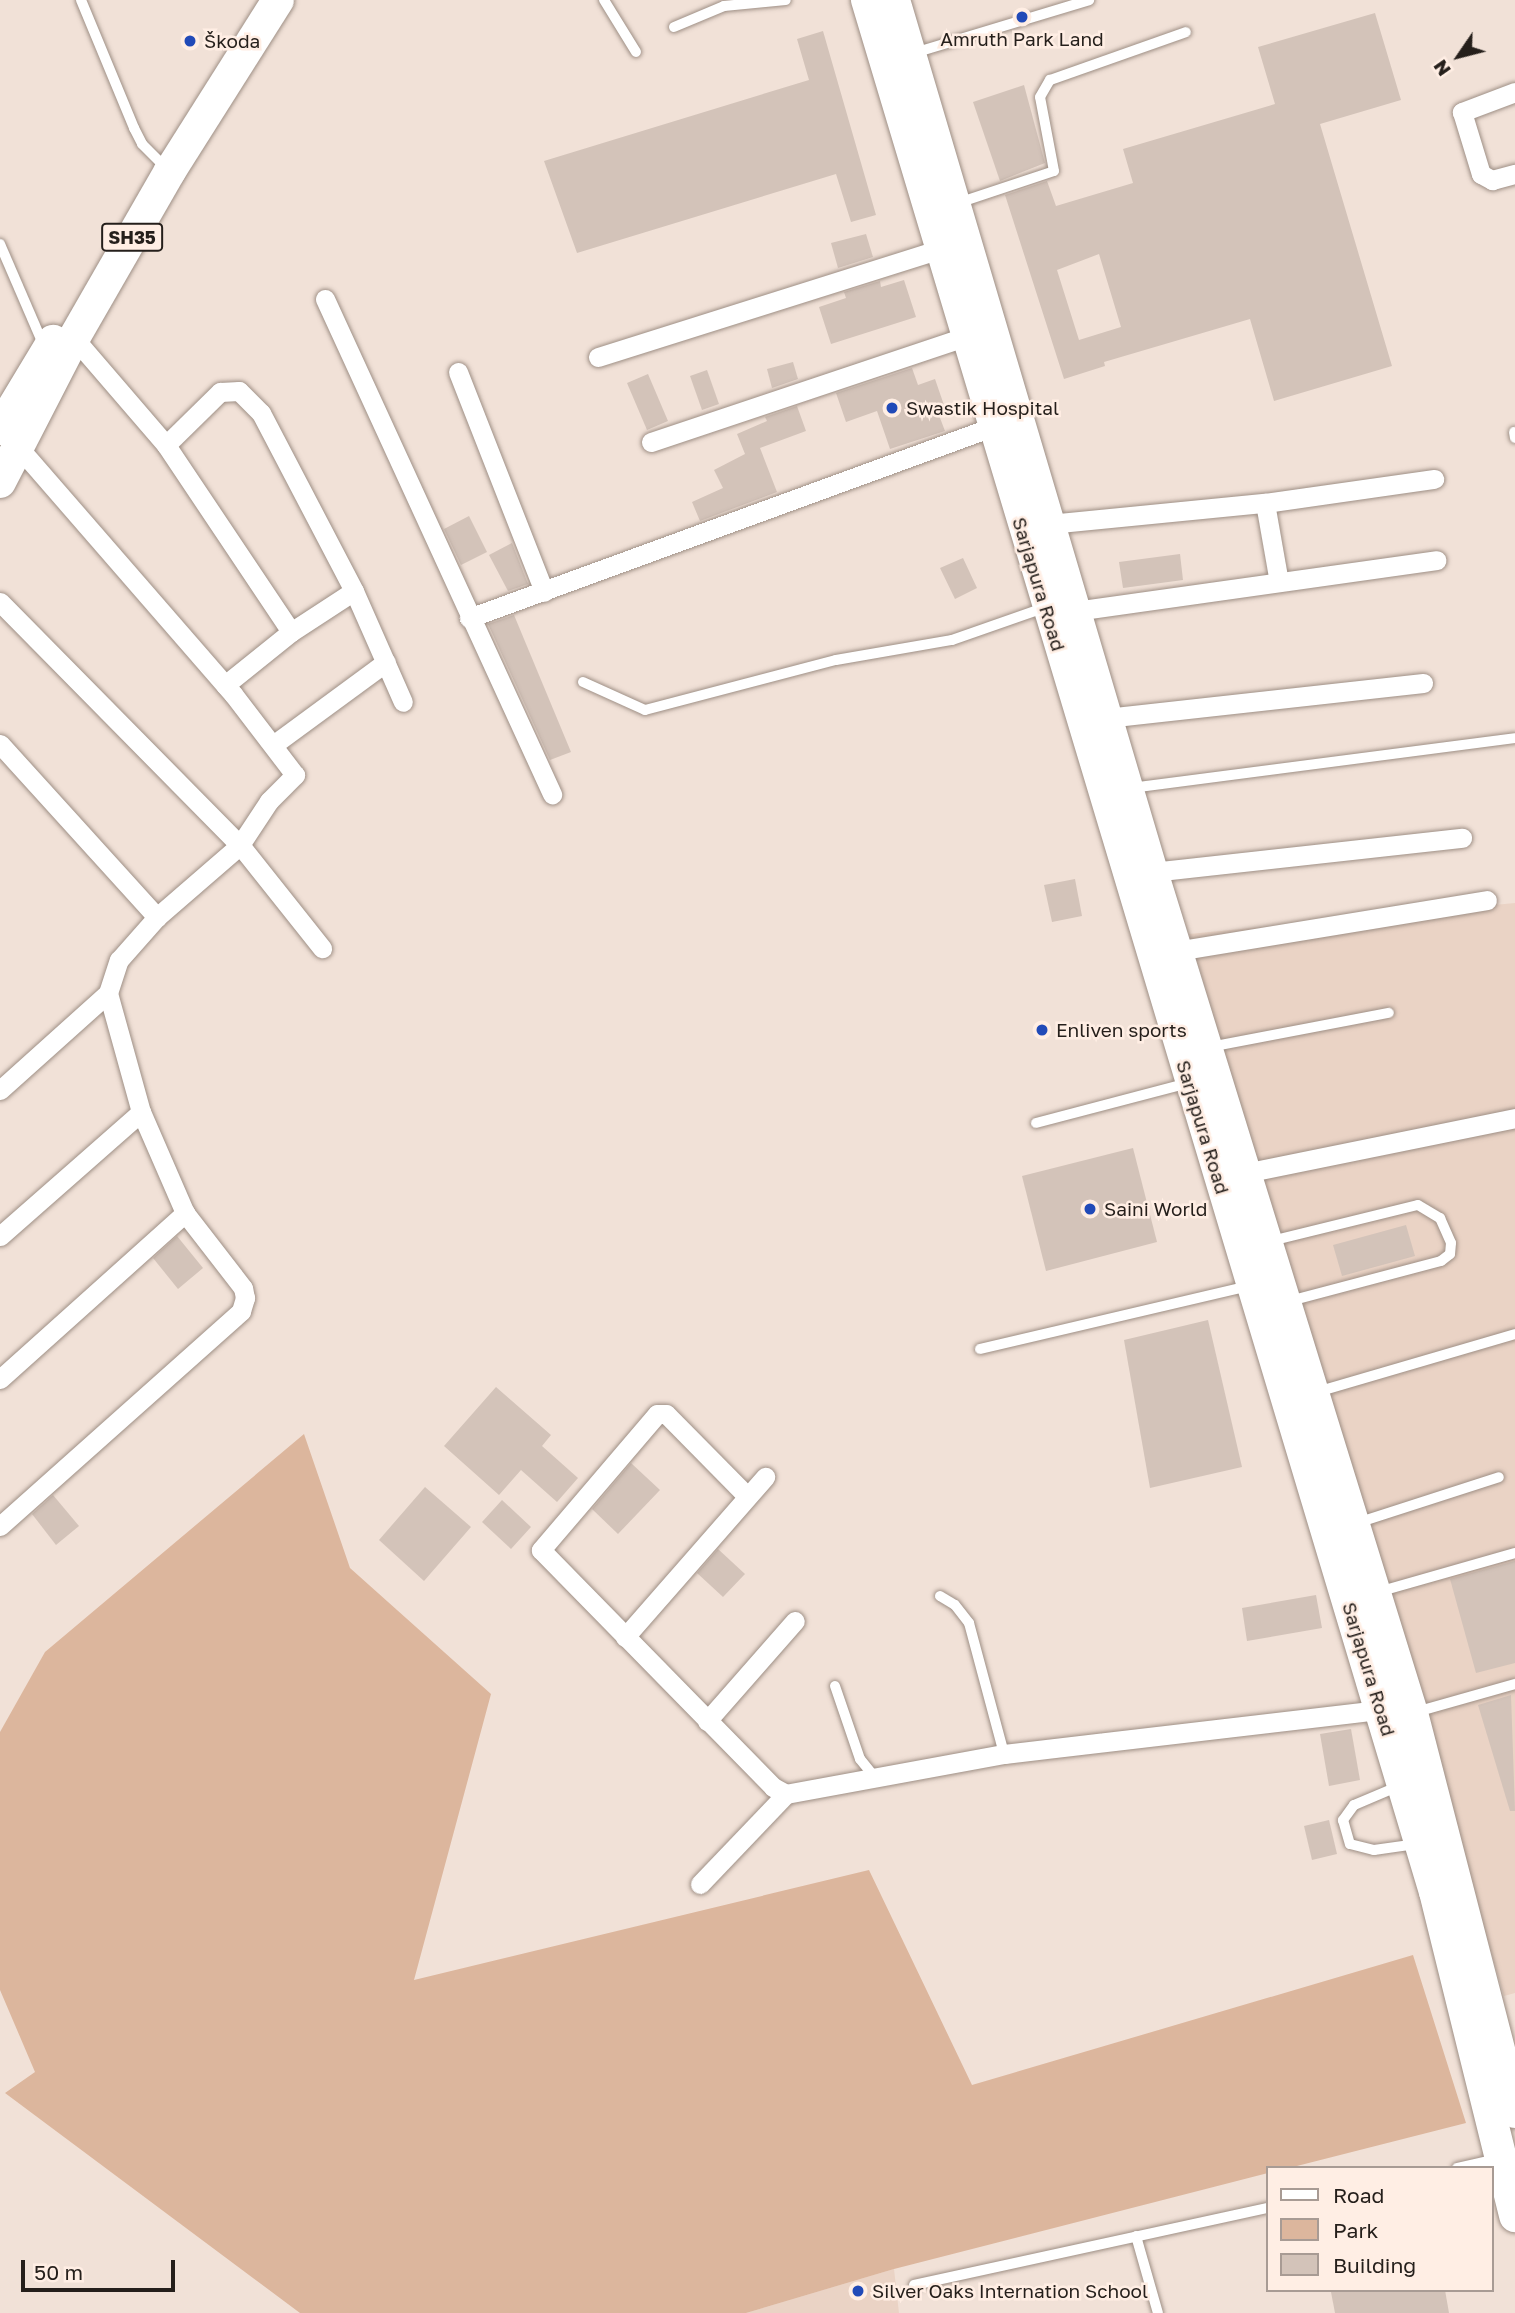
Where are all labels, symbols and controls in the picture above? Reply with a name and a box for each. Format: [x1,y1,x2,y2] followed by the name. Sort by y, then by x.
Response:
[1014,9,1030,25] marker: Amruth Park Land
[1424,21,1494,91] north arrow
[940,28,1104,50] place label: Amruth Park Land
[204,30,260,52] place label: Škoda
[182,33,198,49] marker: Škoda
[1428,56,1455,81] text: N
[100,222,164,251] road number: SH35
[906,397,1059,419] place label: Swastik Hospital
[884,400,900,416] marker: Swastik Hospital
[1008,514,1070,654] street label: Sarjapura Road
[1056,1019,1187,1041] place label: Enliven sports
[1034,1022,1050,1038] marker: Enliven sports
[1172,1057,1234,1197] street label: Sarjapura Road
[1104,1198,1207,1220] place label: Saini World
[1082,1201,1098,1217] marker: Saini World
[1338,1599,1400,1739] street label: Sarjapura Road
[1266,2166,1494,2292] legend
[1333,2182,1384,2208] text: Road
[1333,2217,1378,2243] text: Park
[24,2246,178,2290] scale bar
[1333,2252,1416,2278] text: Building
[34,2259,83,2285] text: 50 m
[872,2280,1148,2302] place label: Silver Oaks Internation School
[850,2283,866,2299] marker: Silver Oaks Internation School

